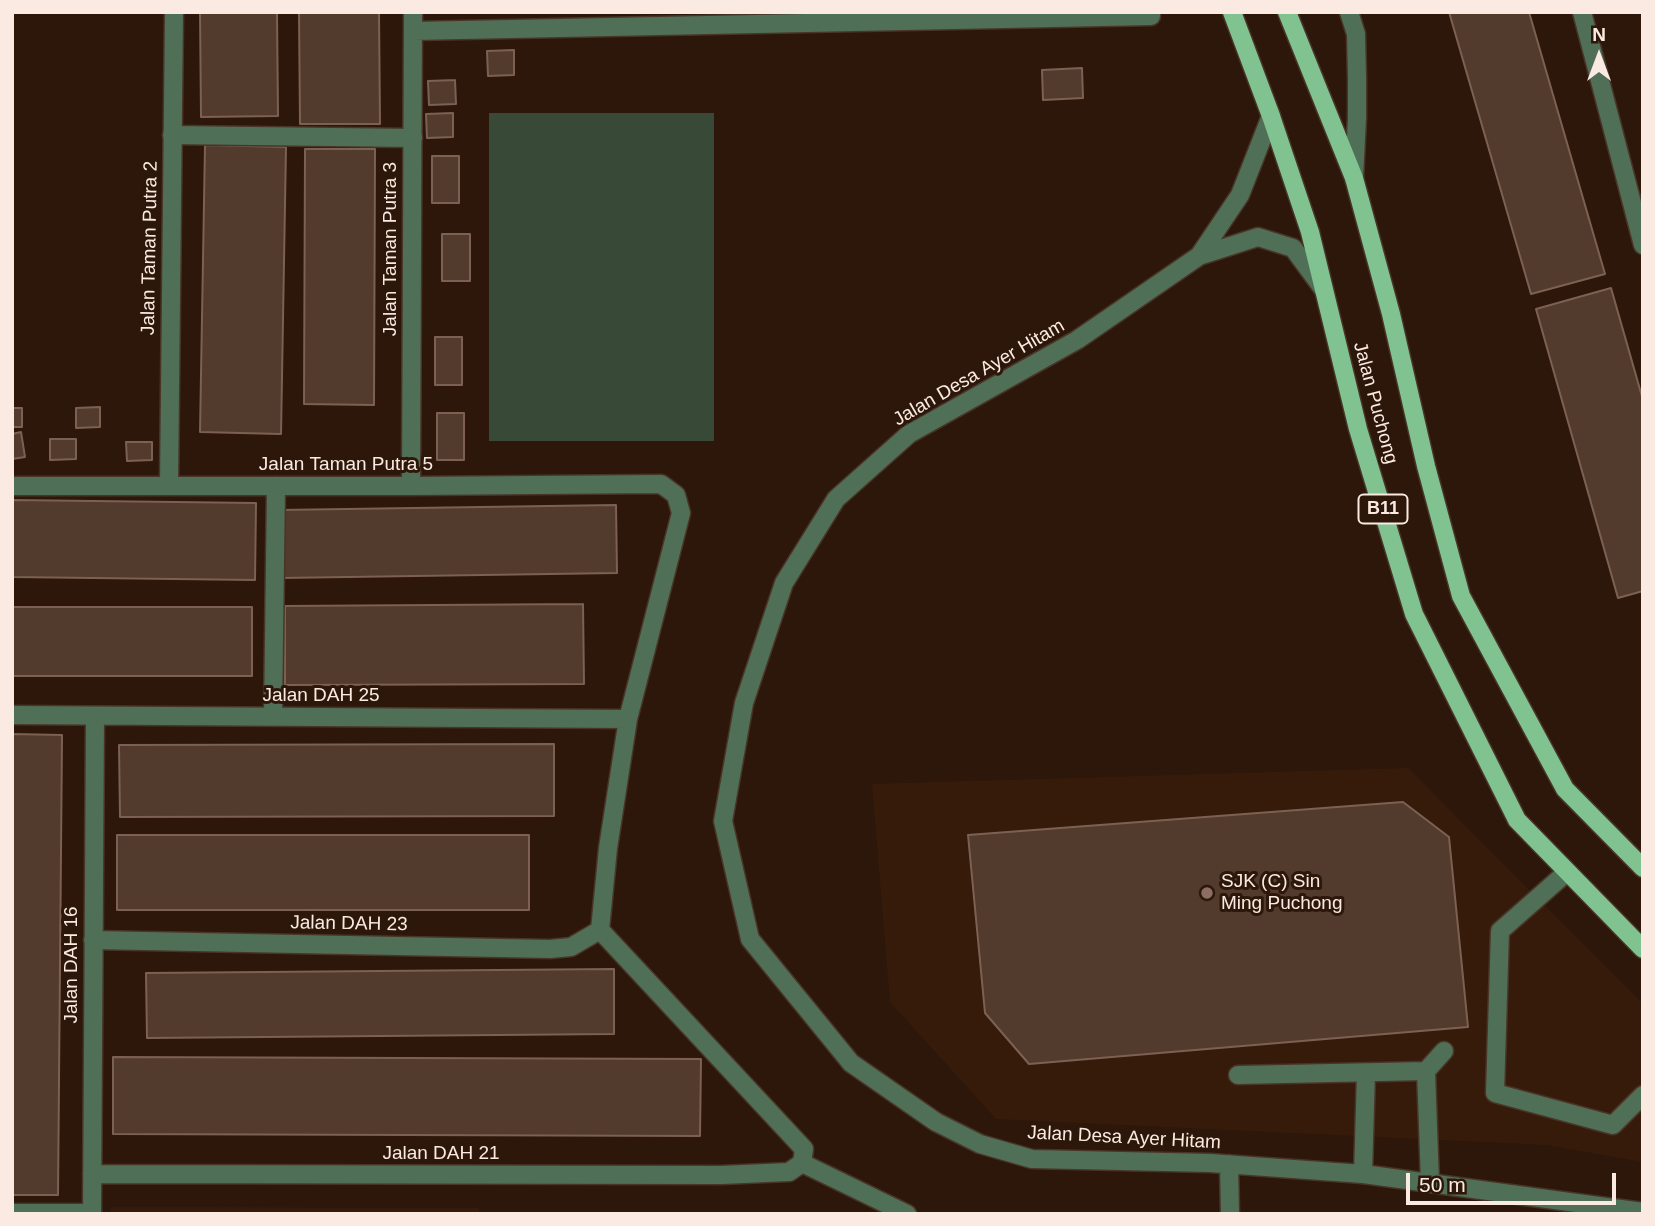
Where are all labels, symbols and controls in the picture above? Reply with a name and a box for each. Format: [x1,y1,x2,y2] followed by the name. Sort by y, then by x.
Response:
[1564,21,1634,91] north arrow
[1592,24,1606,45] text: N
[137,161,163,335] street label: Jalan Taman Putra 2
[380,162,402,336] street label: Jalan Taman Putra 3
[889,315,1069,431] street label: Jalan Desa Ayer Hitam
[1348,339,1402,467] street label: Jalan Puchong
[259,454,433,476] street label: Jalan Taman Putra 5
[1358,494,1408,524] road number: B11
[262,685,380,707] street label: Jalan DAH 25
[1221,871,1342,915] place label: SJK (C) Sin Ming Puchong
[1199,885,1215,901] marker: SJK (C) Sin Ming Puchong
[61,906,83,1024] street label: Jalan DAH 16
[290,912,408,936] street label: Jalan DAH 23
[1027,1122,1221,1154] street label: Jalan Desa Ayer Hitam
[382,1143,500,1165] street label: Jalan DAH 21
[1410,1160,1620,1204] scale bar
[1419,1173,1466,1196] text: 50 m

